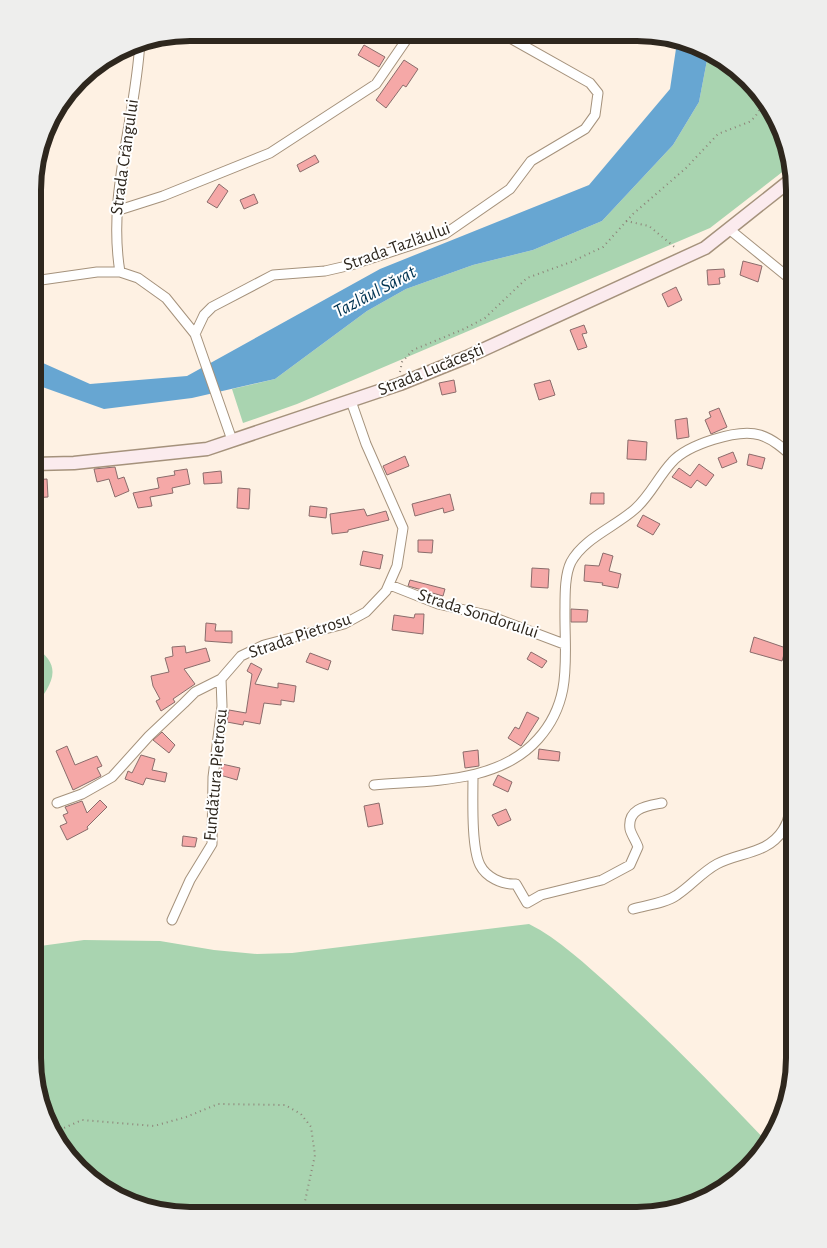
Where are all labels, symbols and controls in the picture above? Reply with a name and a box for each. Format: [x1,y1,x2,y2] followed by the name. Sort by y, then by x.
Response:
[108,98,142,216] street label: Strada Crângului
[341,219,453,275] street label: Strada Tazlăului
[331,262,420,322] water label: Tazlăul Sărat
[375,341,487,400] street label: Strada Lucăcești
[415,586,541,642] street label: Strada Sondorului
[246,610,354,662] street label: Strada Pietrosu
[201,708,231,842] street label: Fundătura Pietrosu

